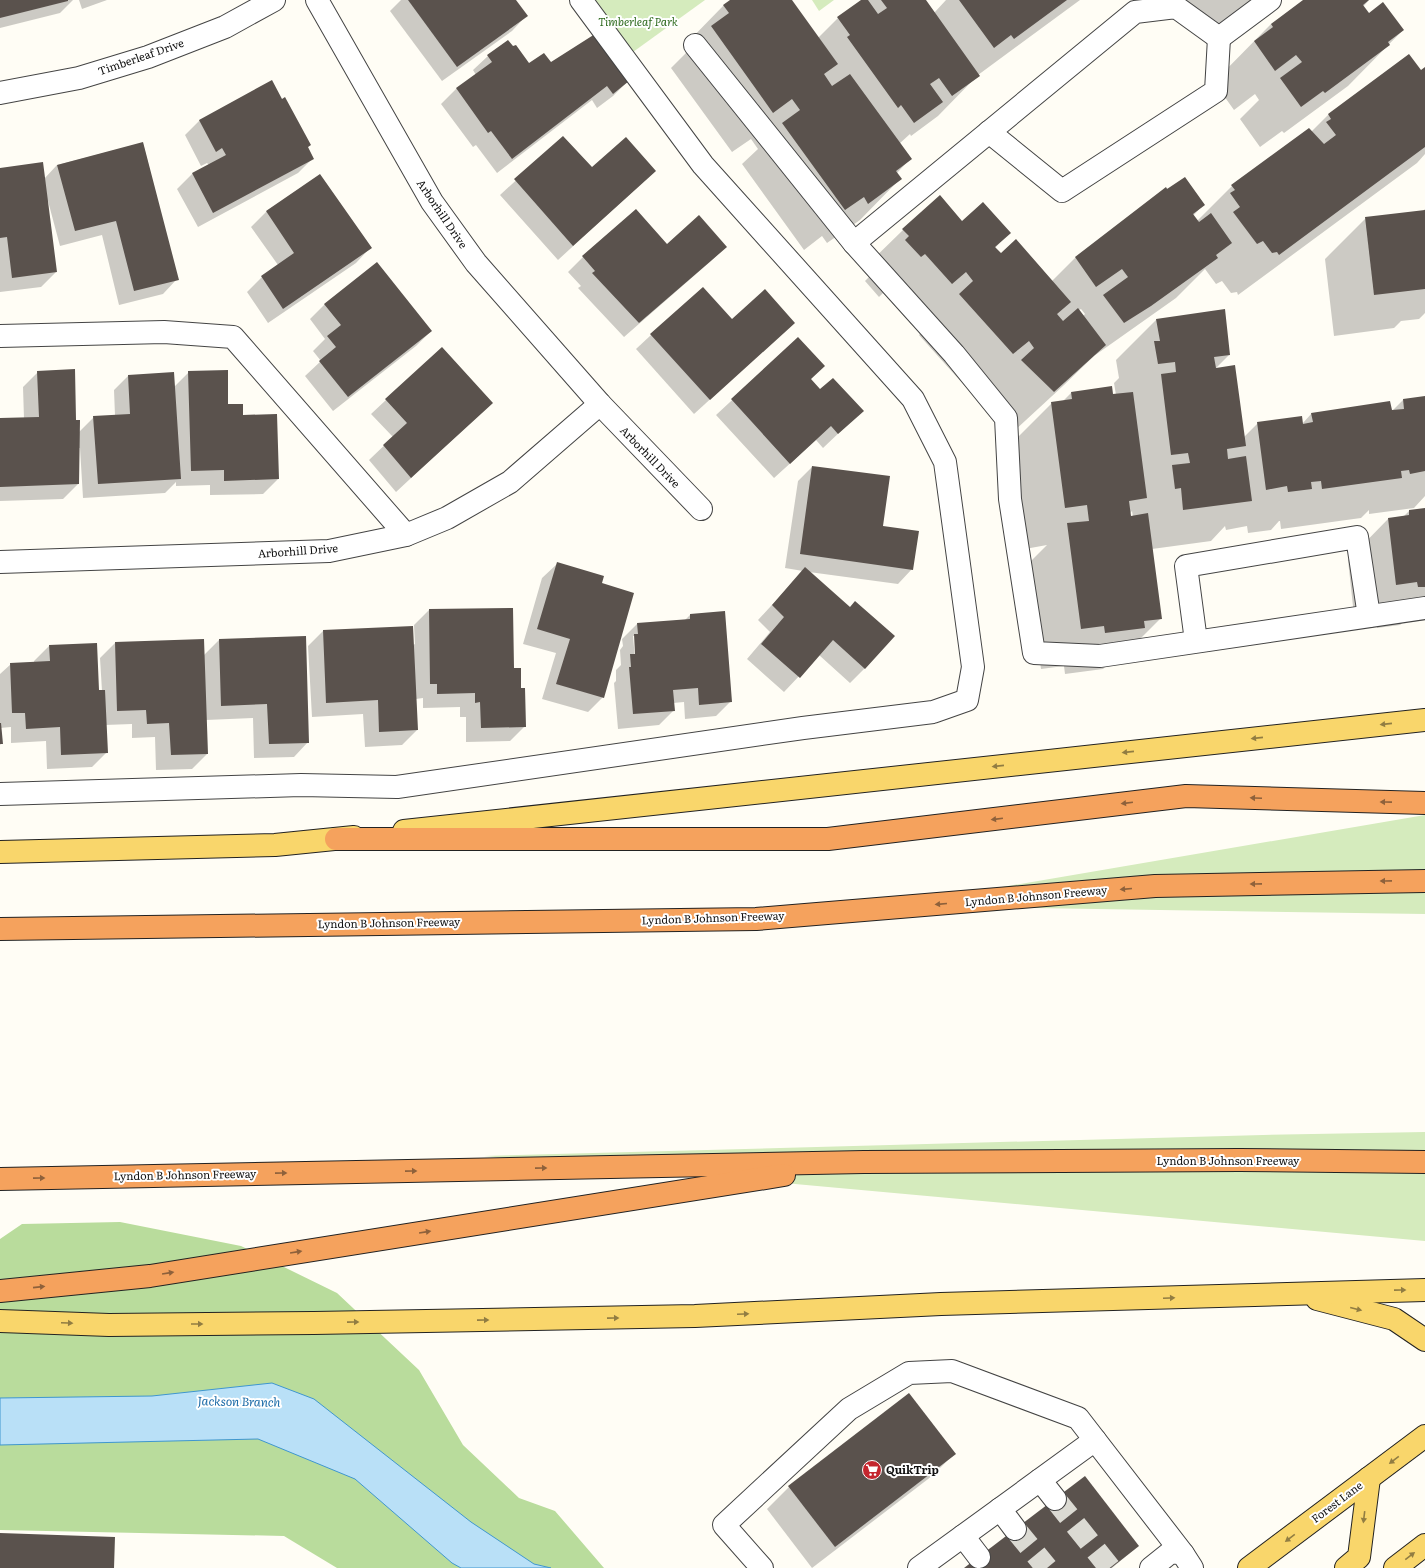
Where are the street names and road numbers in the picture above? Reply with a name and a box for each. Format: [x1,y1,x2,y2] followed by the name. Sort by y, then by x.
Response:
[96,34,186,78] street label: Timberleaf Drive
[414,176,472,251] street label: Arborhill Drive
[617,422,685,491] street label: Arborhill Drive
[257,539,339,561] street label: Arborhill Drive
[964,881,1108,909] street label: Lyndon B Johnson Freeway
[641,906,785,927] street label: Lyndon B Johnson Freeway
[317,913,461,931] street label: Lyndon B Johnson Freeway
[1157,1152,1300,1168] street label: Lyndon B Johnson Freeway
[113,1165,257,1183] street label: Lyndon B Johnson Freeway
[1307,1476,1366,1526] street label: Forest Lane

